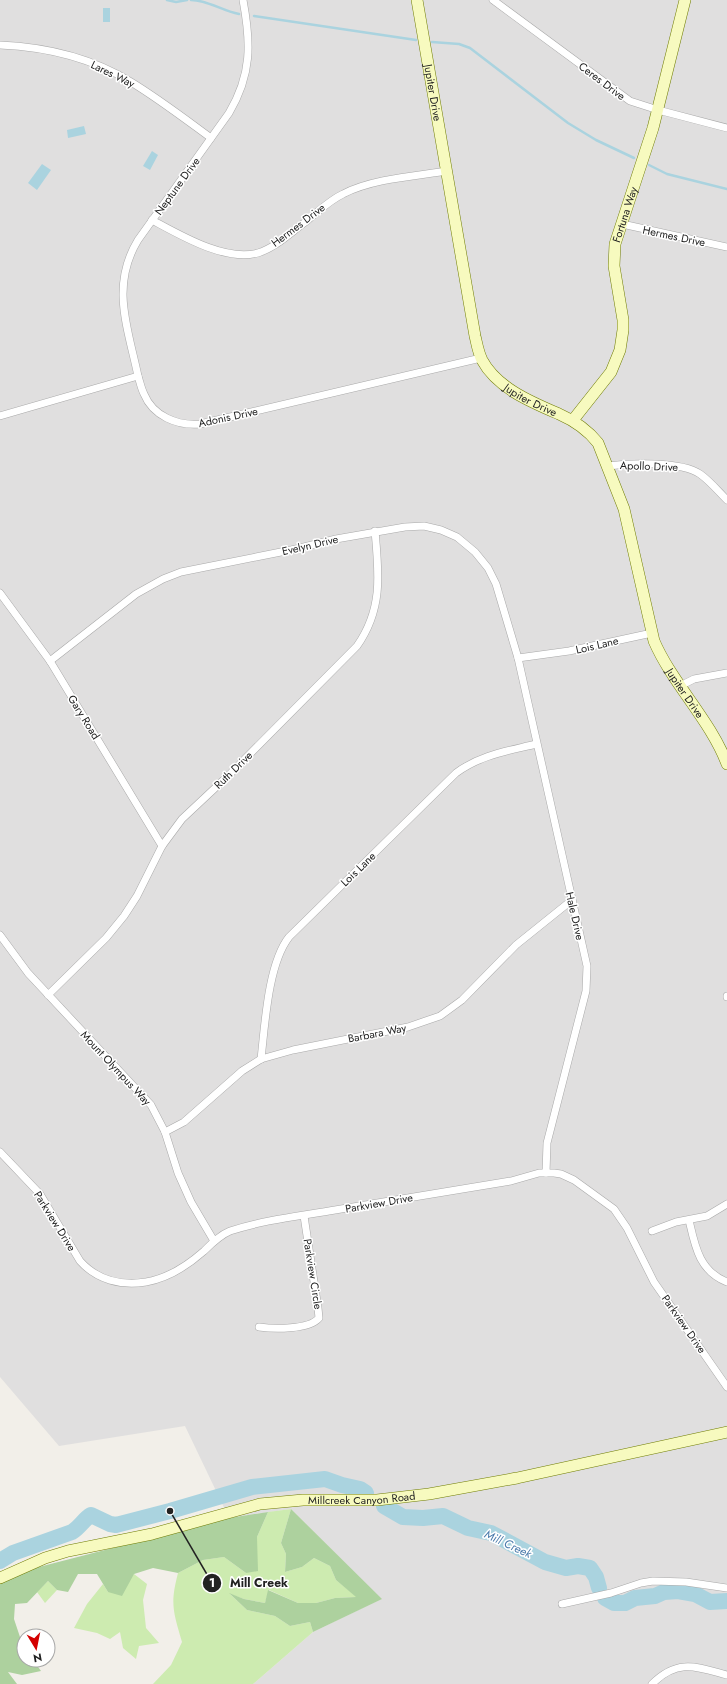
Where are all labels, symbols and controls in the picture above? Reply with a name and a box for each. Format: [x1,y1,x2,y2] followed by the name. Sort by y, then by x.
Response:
[88,56,138,92] street label: Lares Way
[575,58,629,104] street label: Ceres Drive
[420,61,446,123] street label: Jupiter Drive
[151,153,204,218] street label: Neptune Drive
[608,184,641,244] street label: Fortuna Way
[268,199,329,251] street label: Hermes Drive
[641,222,707,251] street label: Hermes Drive
[499,378,560,420] street label: Jupiter Drive
[197,403,260,431] street label: Adonis Drive
[620,457,679,475] street label: Apollo Drive
[280,531,340,559] street label: Evelyn Drive
[574,632,620,658] street label: Lois Lane
[661,663,708,722] street label: Jupiter Drive
[64,692,104,742] street label: Gary Road
[210,747,256,792] street label: Ruth Drive
[337,848,379,890] street label: Lois Lane
[562,890,588,942] street label: Hale Drive
[347,1019,408,1046] street label: Barbara Way
[77,1027,155,1109] street label: Mount Olympus Way
[30,1188,80,1254] street label: Parkview Drive
[344,1189,414,1217] street label: Parkview Drive
[300,1238,327,1311] street label: Parkview Circle
[658,1291,710,1357] street label: Parkview Drive
[308,1488,416,1508] street label: Millcreek Canyon Road
[481,1525,535,1563] water label: Mill Creek
[202,1571,296,1595] callout: Mill Creek
[209,1574,215,1592] text: 1
[230,1574,288,1592] text: Mill Creek
[16,1628,56,1668] north arrow
[32,1649,43,1666] text: N

